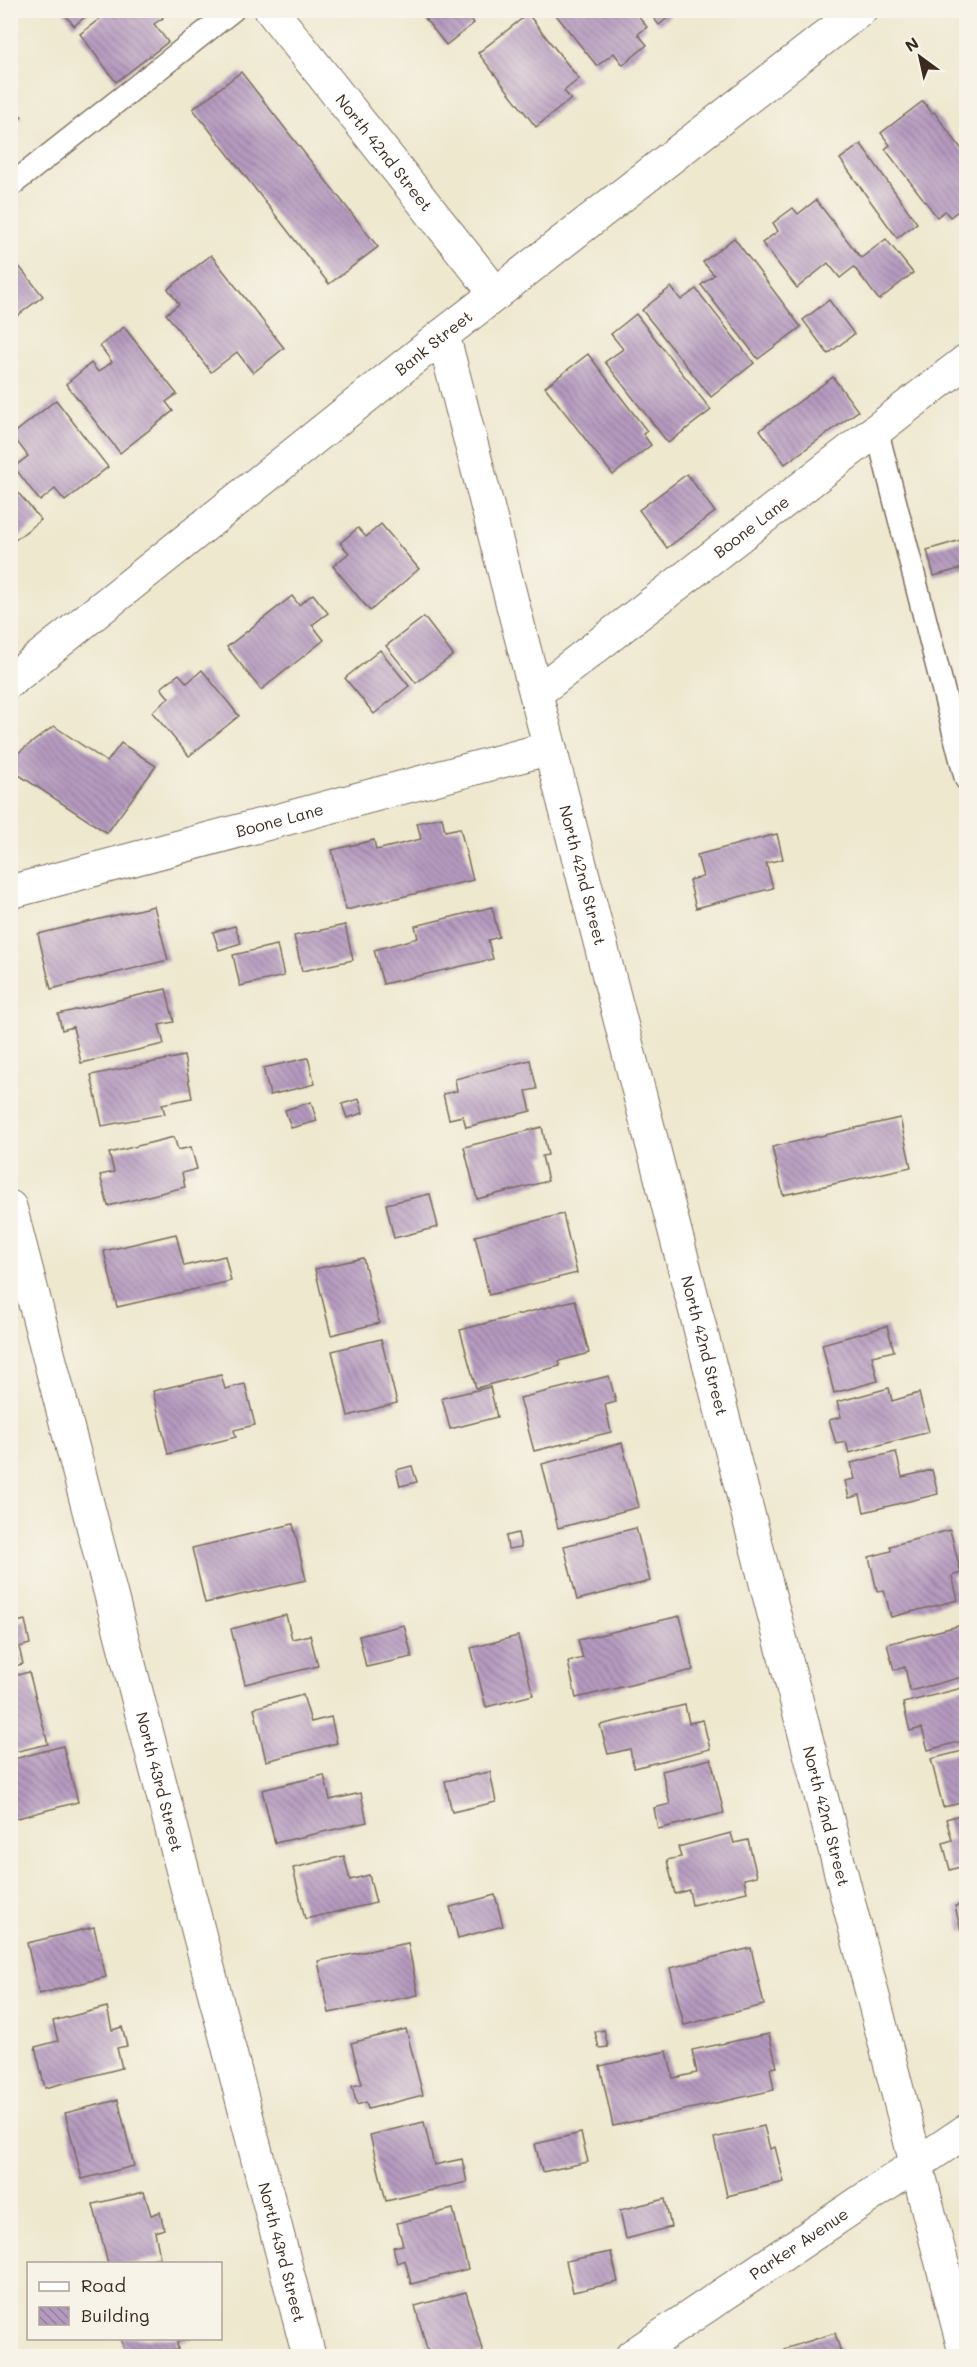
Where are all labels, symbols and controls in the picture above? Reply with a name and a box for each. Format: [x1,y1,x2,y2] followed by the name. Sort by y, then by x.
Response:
[890,27,950,87] north arrow
[901,32,922,56] text: N
[331,89,437,215] street label: North 42nd Street
[390,305,476,380] street label: Bank Street
[709,491,793,562] street label: Boone Lane
[233,798,326,841] street label: Boone Lane
[555,803,611,947] street label: North 42nd Street
[677,1273,733,1418] street label: North 42nd Street
[132,1710,188,1854] street label: North 43rd Street
[799,1744,855,1888] street label: North 42nd Street
[254,2180,311,2324] street label: North 43rd Street
[745,2203,852,2284] street label: Parker Avenue
[27,2262,222,2340] legend
[81,2273,126,2297] text: Road
[81,2303,149,2327] text: Building

